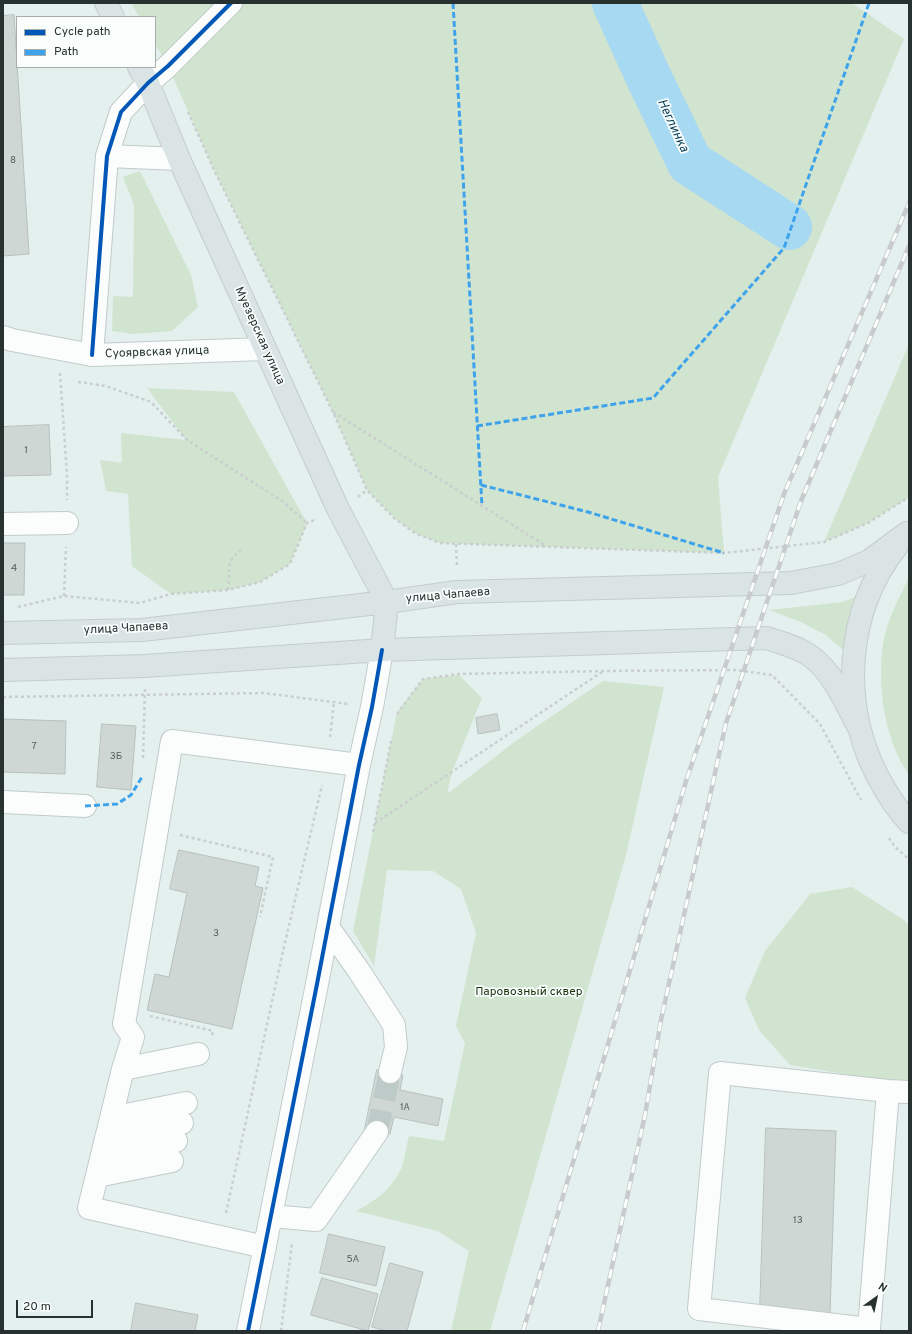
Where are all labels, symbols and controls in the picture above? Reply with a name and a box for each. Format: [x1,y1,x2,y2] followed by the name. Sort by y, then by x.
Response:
[16,16,156,68] legend
[54,24,111,40] text: Cycle path
[54,44,79,60] text: Path
[653,97,691,155] water label: Неглинка
[10,155,16,167] house number: 8
[231,285,287,387] street label: Муезерская улица
[105,344,209,362] street label: Суоярвская улица
[24,445,28,457] house number: 1
[11,563,17,575] house number: 4
[405,585,491,607] street label: улица Чапаева
[83,620,169,638] street label: улица Чапаева
[31,741,37,753] house number: 7
[110,751,122,763] house number: 3Б
[213,928,219,940] house number: 3
[475,986,583,1000] park label: Паровозный сквер
[400,1102,410,1114] house number: 1А
[793,1215,803,1227] house number: 13
[347,1254,359,1266] house number: 5А
[856,1278,896,1318] north arrow
[875,1280,890,1296] text: N
[18,1292,95,1318] scale bar
[23,1299,51,1315] text: 20 m

